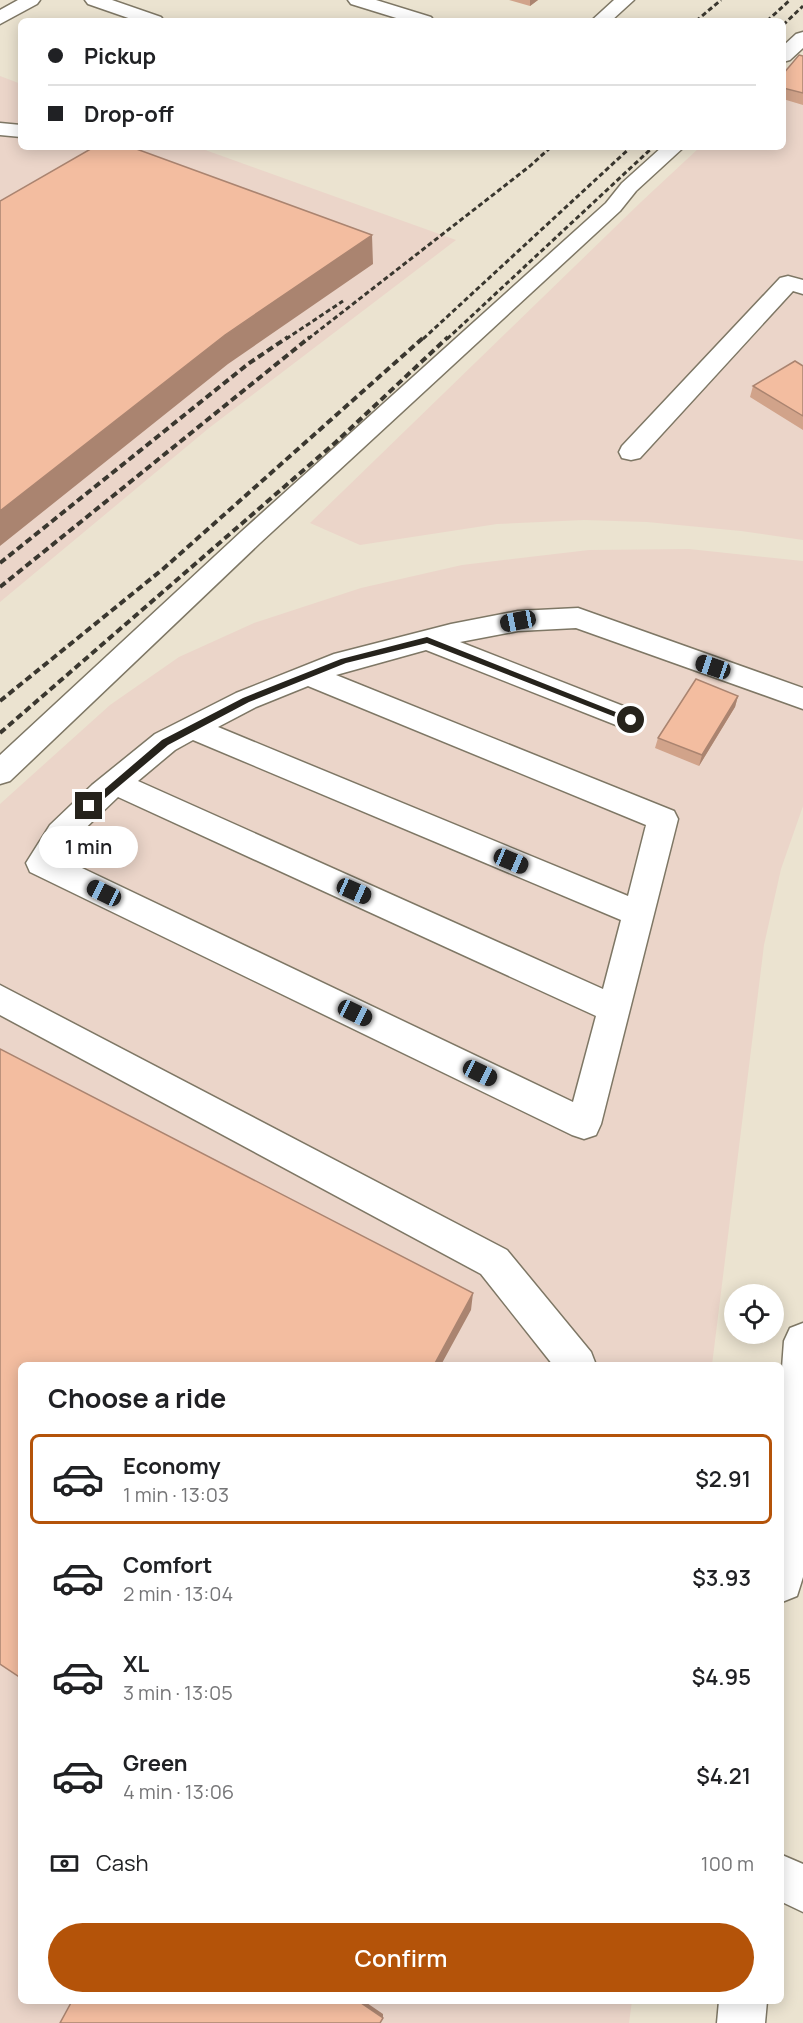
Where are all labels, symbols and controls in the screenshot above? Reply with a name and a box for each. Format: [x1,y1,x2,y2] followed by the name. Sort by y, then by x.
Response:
[84,41,156,71] text: Pickup
[84,99,174,129] text: Drop-off
[499,609,537,633] car
[693,653,733,681] car
[617,706,644,733] route start
[75,792,102,819] route end
[40,827,138,869] callout: 1 min
[65,833,112,860] text: 1 min
[491,846,531,876] car
[334,875,374,907] car
[84,877,124,909] car
[335,997,375,1029] car
[460,1057,500,1089] car
[724,1284,784,1344] map controls
[724,1284,784,1344] button: locate
[48,1379,226,1416] text: Choose a ride
[123,1451,221,1481] text: Economy
[51,1452,105,1506] icon: car
[695,1464,751,1494] text: $2.91
[123,1481,229,1508] text: 1 min · 13:03
[123,1550,212,1580] text: Comfort
[51,1551,105,1605] icon: car
[692,1563,751,1593] text: $3.93
[123,1580,233,1607] text: 2 min · 13:04
[123,1649,149,1679] text: XL
[51,1650,105,1704] icon: car
[692,1662,751,1692] text: $4.95
[123,1679,233,1706] text: 3 min · 13:05
[123,1748,188,1778] text: Green
[51,1749,105,1803] icon: car
[696,1761,751,1791] text: $4.21
[123,1778,234,1805] text: 4 min · 13:06
[48,1847,81,1880] icon: cash
[96,1848,149,1878] text: Cash
[701,1850,754,1877] text: 100 m
[48,1923,754,1992] button: Confirm

